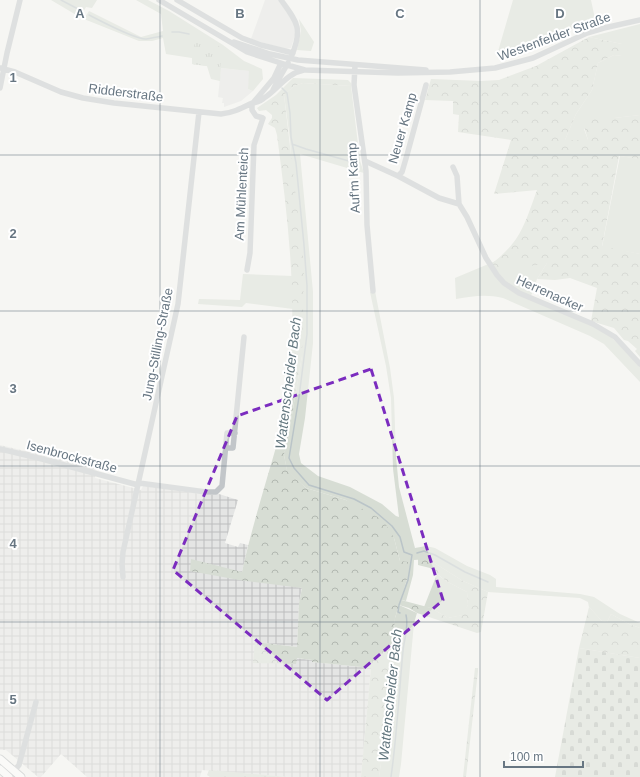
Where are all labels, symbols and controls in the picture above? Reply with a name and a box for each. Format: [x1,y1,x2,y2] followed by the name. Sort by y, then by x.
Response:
[75,6,85,21] text: A
[235,6,245,21] text: B
[395,6,405,21] text: C
[555,6,565,21] text: D
[496,9,613,64] street label: Westenfelder Straße
[9,70,17,85] text: 1
[88,80,164,105] street label: Ridderstraße
[385,91,420,165] street label: Neuer Kamp
[344,142,363,214] street label: Auf'm Kamp
[232,147,251,241] street label: Am Mühlenteich
[9,226,17,241] text: 2
[514,272,586,315] street label: Herrenacker
[139,287,176,402] street label: Jung-Stilling-Straße
[272,316,304,450] water label: Wattenscheider Bach
[9,381,17,396] text: 3
[25,437,119,476] street label: Isenbrockstraße
[9,536,17,551] text: 4
[375,628,405,762] water label: Wattenscheider Bach
[9,692,17,707] text: 5
[504,743,583,769] scale bar
[510,750,543,764] text: 100 m

